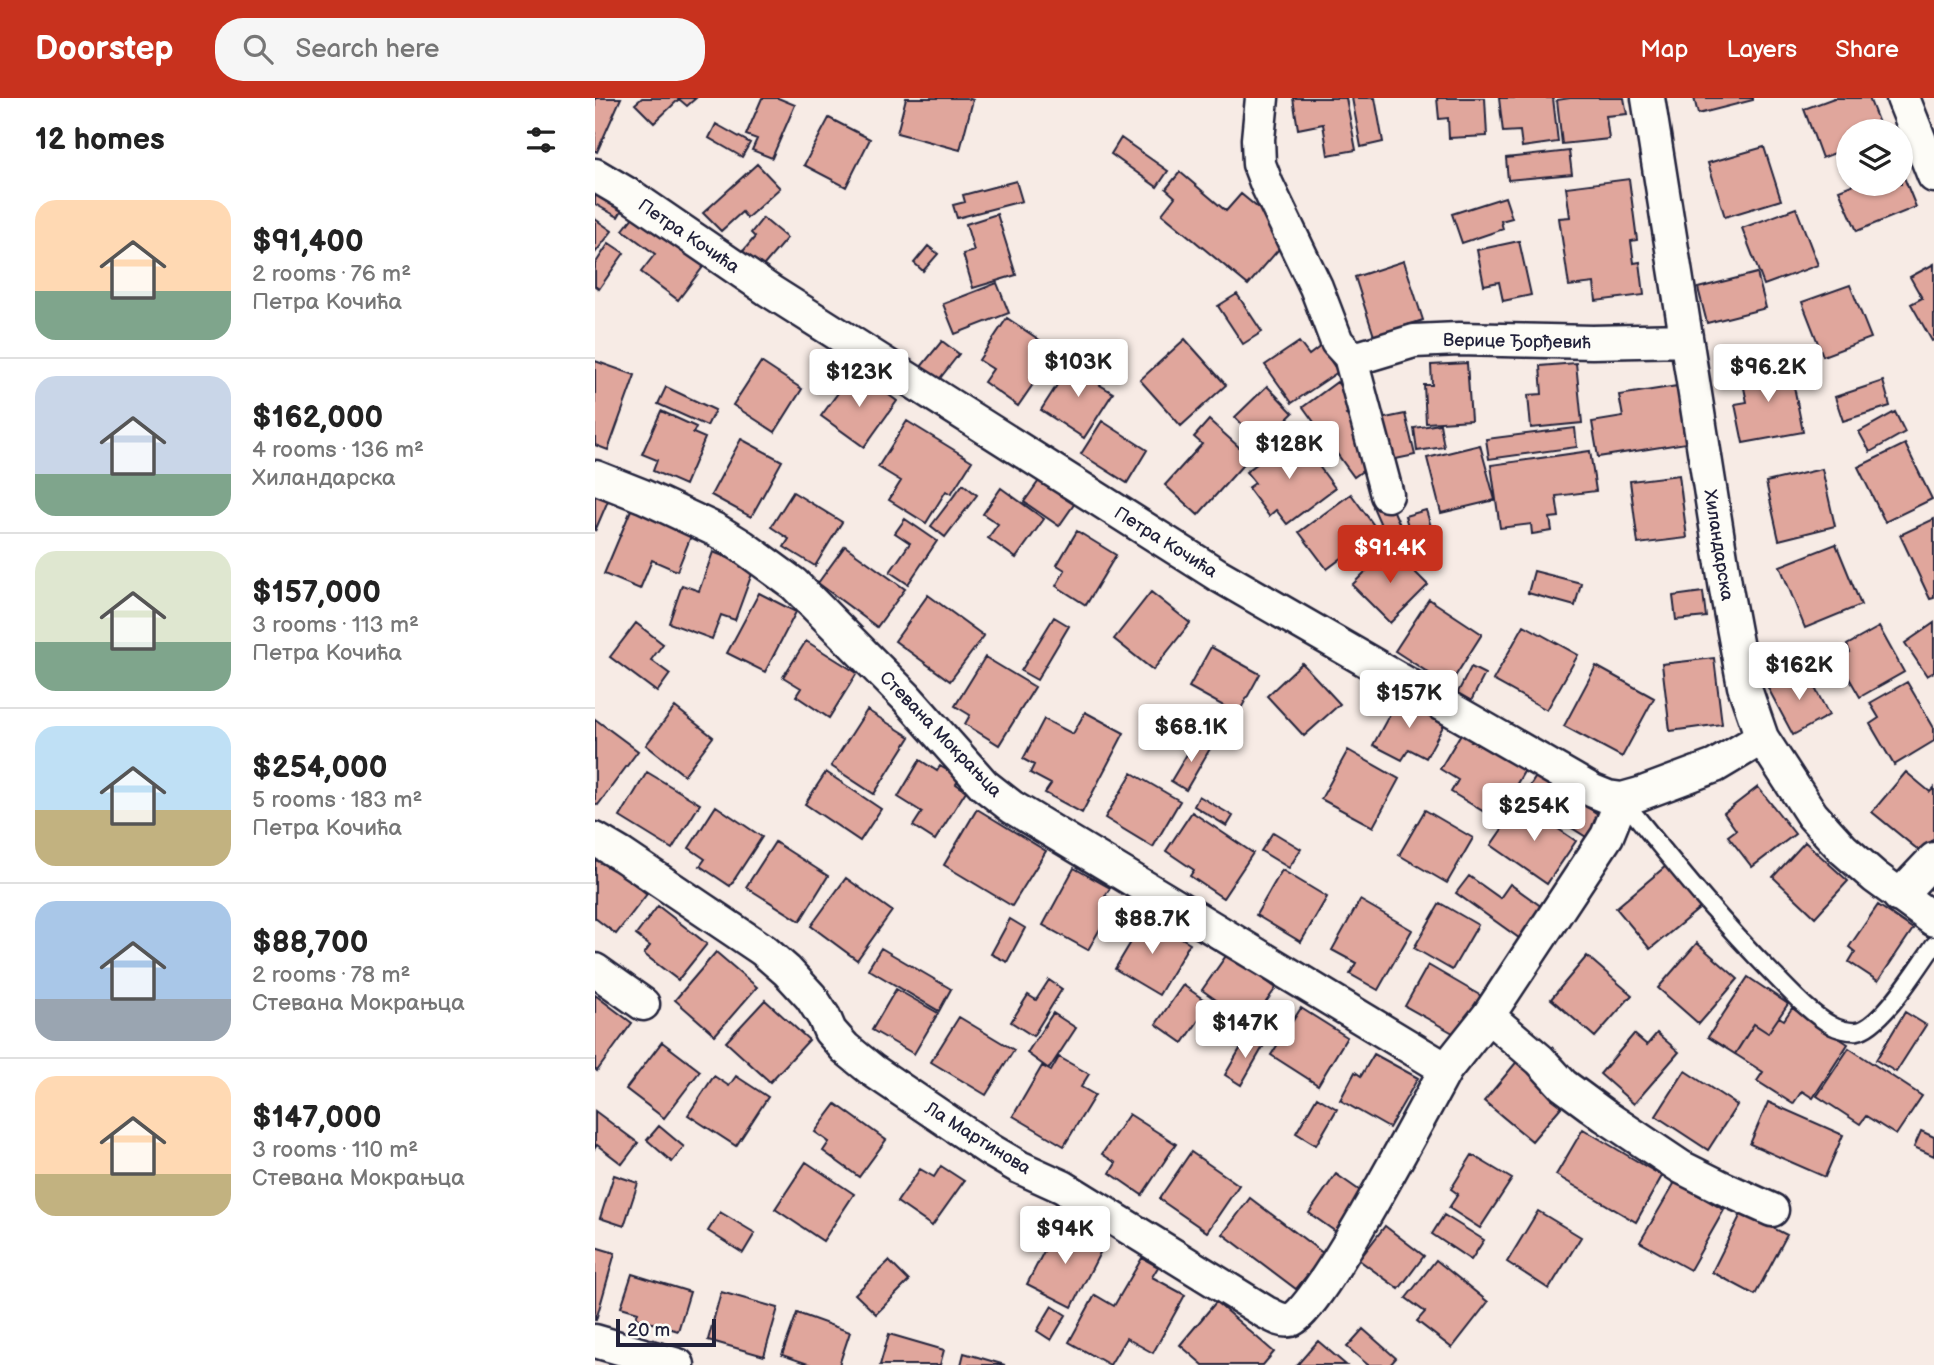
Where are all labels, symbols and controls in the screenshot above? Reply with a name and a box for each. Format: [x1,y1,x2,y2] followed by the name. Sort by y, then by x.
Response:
[215,18,705,81] search box
[35,29,173,69] text: Doorstep
[239,30,277,68] icon: search
[295,34,439,65] text: Search here
[1640,35,1688,64] text: Map
[1726,35,1797,64] text: Layers
[1835,35,1899,64] text: Share
[1836,119,1913,196] map controls
[1836,119,1913,196] button: layers
[522,121,560,159] icon: filters
[35,122,165,158] text: 12 homes
[634,195,744,278] street label: Петра Кочића
[252,224,364,260] text: $91,400
[91,228,175,312] icon: home
[252,260,411,288] text: 2 rooms · 76 m²
[252,288,402,316] text: Петра Кочића
[1443,330,1591,353] street label: Верице Ђорђевић
[1029,340,1127,399] pin: $103K
[1711,344,1825,404] pin: $96.2K
[1044,348,1112,376] text: $103K
[810,350,908,409] pin: $123K
[1729,353,1807,381] text: $96.2K
[825,358,893,386] text: $123K
[252,400,383,436] text: $162,000
[91,404,175,488] icon: home
[1240,422,1338,481] pin: $128K
[1255,430,1323,458] text: $128K
[252,436,424,464] text: 4 rooms · 136 m²
[252,464,396,492] text: Хиландарска
[1699,488,1738,603] street label: Хиландарска
[1110,502,1221,583] street label: Петра Кочића
[1333,526,1447,585] pin: $91.4K
[1354,534,1426,562] text: $91.4K
[252,575,381,611] text: $157,000
[91,579,175,663] icon: home
[252,611,419,639] text: 3 rooms · 113 m²
[252,639,402,667] text: Петра Кочића
[1750,642,1848,702] pin: $162K
[1765,651,1833,679] text: $162K
[875,667,1006,802] street label: Стевана Мокрањца
[1360,670,1458,730] pin: $157K
[1376,679,1442,707] text: $157K
[1134,704,1248,764] pin: $68.1K
[1154,713,1228,741] text: $68.1K
[252,750,387,786] text: $254,000
[91,754,175,838] icon: home
[1485,784,1583,843] pin: $254K
[252,786,422,814] text: 5 rooms · 183 m²
[1498,792,1570,820] text: $254K
[252,814,402,842] text: Петра Кочића
[1095,896,1209,956] pin: $88.7K
[1114,905,1190,933] text: $88.7K
[252,925,368,961] text: $88,700
[91,929,175,1013] icon: home
[252,961,410,989] text: 2 rooms · 78 m²
[252,989,465,1017] text: Стевана Мокрањца
[1196,1000,1294,1060] pin: $147K
[1212,1009,1278,1037] text: $147K
[920,1097,1035,1179] street label: Ла Мартинова
[252,1100,381,1136] text: $147,000
[91,1104,175,1188] icon: home
[252,1136,418,1164] text: 3 rooms · 110 m²
[252,1164,465,1192] text: Стевана Мокрањца
[1024,1206,1106,1266] pin: $94K
[1036,1215,1094,1243] text: $94K
[616,1316,716,1348] scale bar
[627,1319,670,1342] text: 20 m

